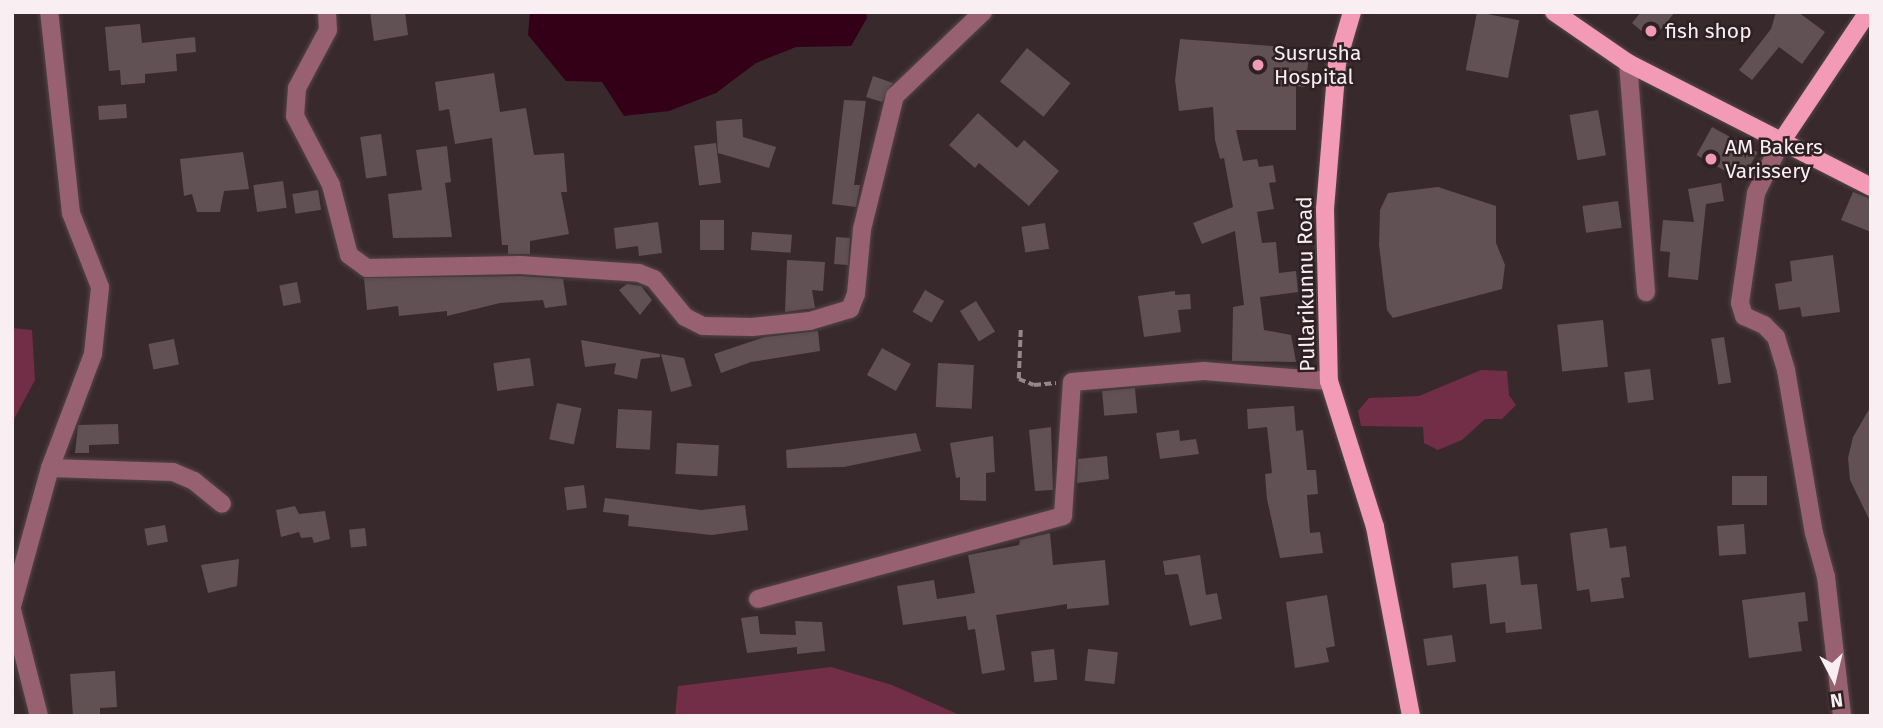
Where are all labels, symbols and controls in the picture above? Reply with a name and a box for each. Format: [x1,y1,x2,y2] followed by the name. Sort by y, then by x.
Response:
[1665,18,1752,44] place label: fish shop
[1643,23,1659,39] marker: fish shop
[1274,40,1361,90] place label: Susrusha Hospital
[1248,55,1268,75] marker: Susrusha Hospital
[1725,134,1823,184] place label: AM Bakers Varissery
[1703,151,1719,167] marker: AM Bakers Varissery
[1292,196,1320,372] street label: Pullarikunnu Road
[1799,644,1869,714] north arrow
[1829,688,1844,713] text: N

